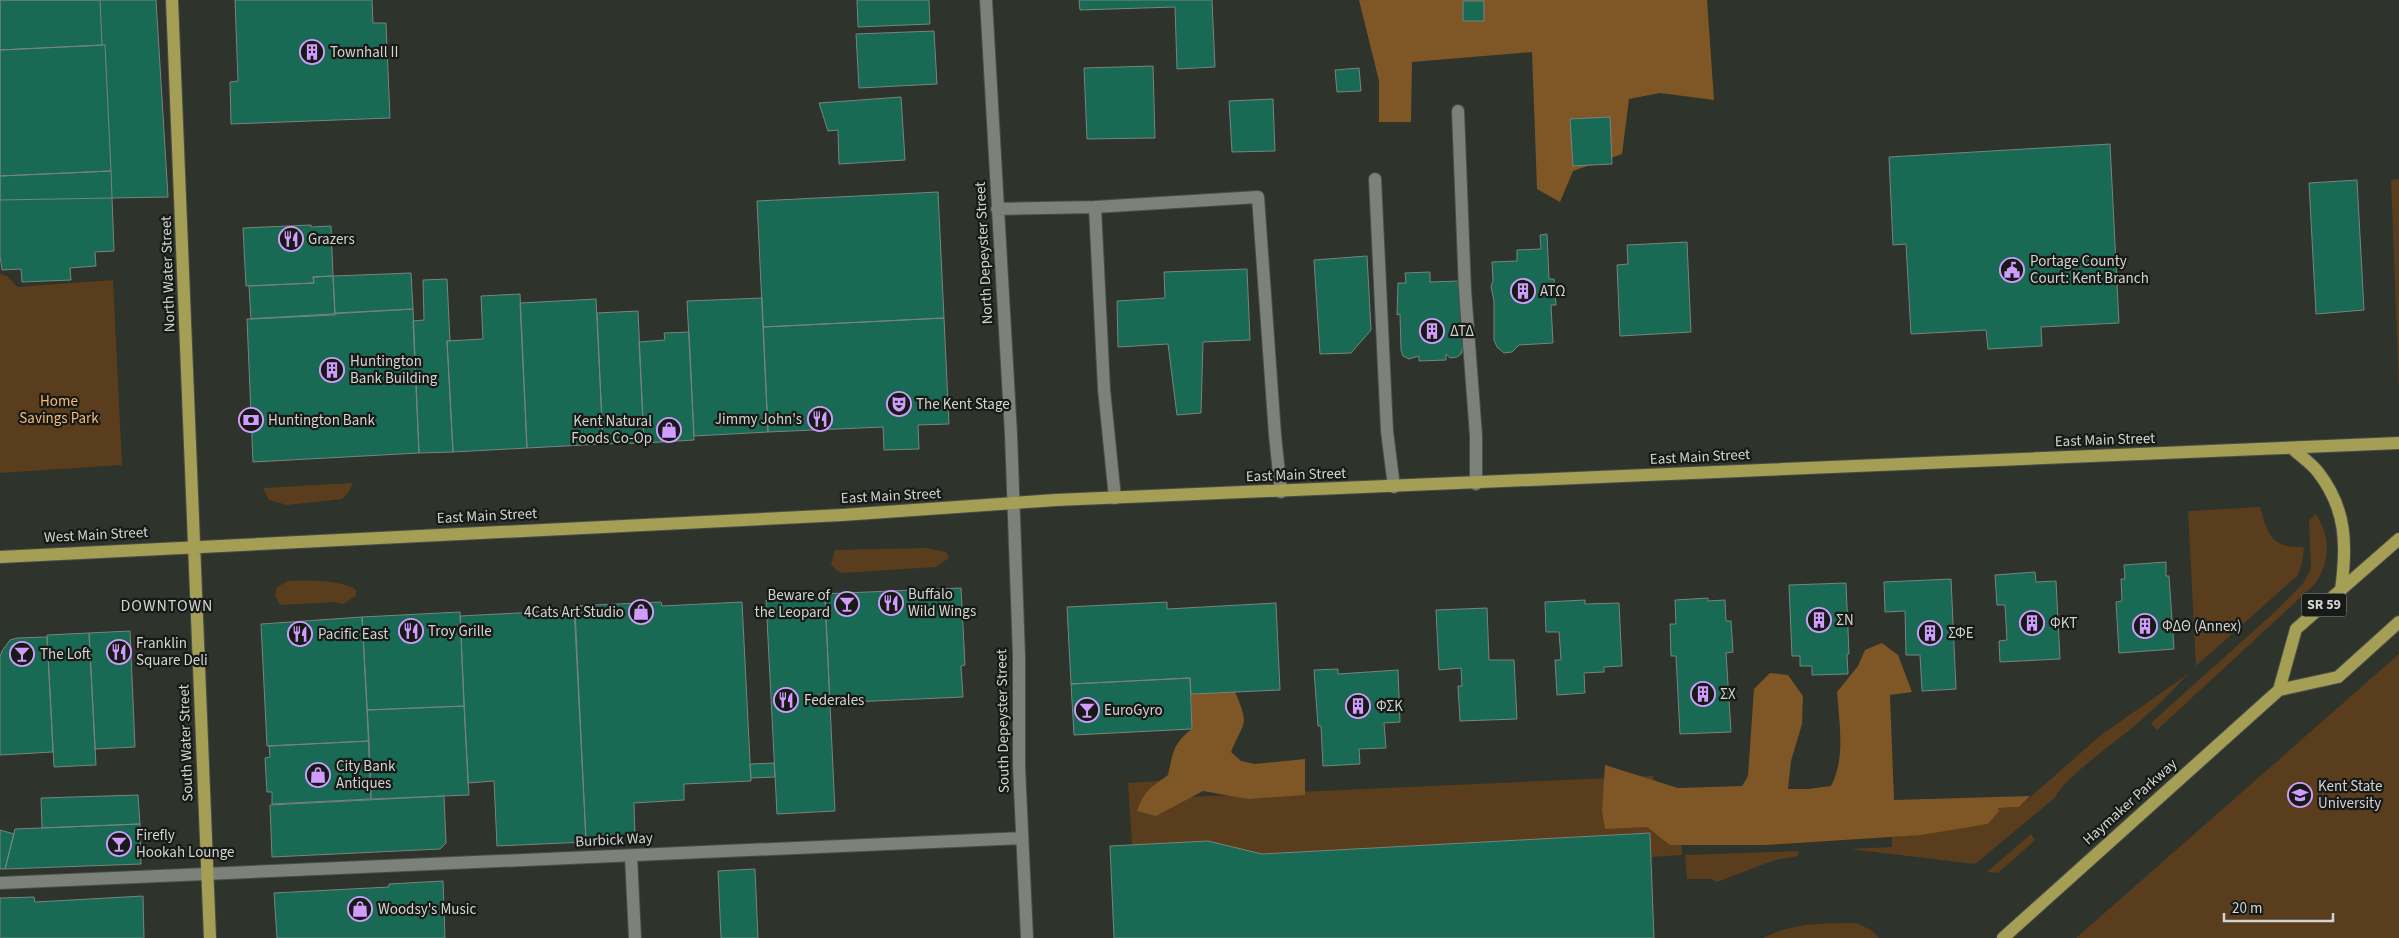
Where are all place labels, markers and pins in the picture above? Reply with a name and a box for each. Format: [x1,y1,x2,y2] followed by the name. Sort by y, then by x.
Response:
[299,39,325,65] building icon: Townhall II
[330,42,398,63] place label: Townhall II
[278,226,304,252] restaurant icon: Grazers
[308,229,355,250] place label: Grazers
[2030,251,2149,289] place label: Portage County Court: Kent Branch
[1999,257,2025,283] public building icon: Portage County Court: Kent Branch
[1510,278,1536,304] building icon: ΑΤΩ
[1540,281,1565,302] place label: ΑΤΩ
[1419,318,1445,344] building icon: ΔΤΔ
[1450,321,1474,342] place label: ΔΤΔ
[350,351,438,389] place label: Huntington Bank Building
[319,357,345,383] building icon: Huntington Bank Building
[886,391,912,417] theatre icon: The Kent Stage
[916,394,1010,415] place label: The Kent Stage
[807,406,833,432] restaurant icon: Jimmy John's
[238,407,264,433] bank icon: Huntington Bank
[715,409,802,430] place label: Jimmy John's
[268,410,375,431] place label: Huntington Bank
[571,411,652,449] place label: Kent Natural Foods Co-Op
[656,417,682,443] shop icon: Kent Natural Foods Co-Op
[908,584,976,622] place label: Buffalo Wild Wings
[755,585,831,623] place label: Beware of the Leopard
[878,590,904,616] restaurant icon: Buffalo Wild Wings
[834,591,860,617] bar icon: Beware of the Leopard
[628,599,654,625] shop icon: 4Cats Art Studio
[524,602,624,623] place label: 4Cats Art Studio
[1806,607,1832,633] building icon: ΣΝ
[1836,610,1854,631] place label: ΣΝ
[2019,610,2045,636] building icon: ΦΚΤ
[2050,613,2077,634] place label: ΦΚΤ
[2132,613,2158,639] building icon: ΦΔΘ (Annex)
[2162,616,2242,637] place label: ΦΔΘ (Annex)
[398,618,424,644] restaurant icon: Troy Grille
[1917,620,1943,646] building icon: ΣΦΕ
[287,621,313,647] restaurant icon: Pacific East
[428,621,492,642] place label: Troy Grille
[1948,623,1974,644] place label: ΣΦΕ
[318,624,388,645] place label: Pacific East
[136,633,208,671] place label: Franklin Square Deli
[106,639,132,665] restaurant icon: Franklin Square Deli
[9,641,35,667] bar icon: The Loft
[40,644,91,665] place label: The Loft
[1690,681,1716,707] building icon: ΣΧ
[1720,684,1736,705] place label: ΣΧ
[773,687,799,713] restaurant icon: Federales
[804,690,864,711] place label: Federales
[1345,693,1371,719] building icon: ΦΣΚ
[1376,696,1403,717] place label: ΦΣΚ
[1074,697,1100,723] bar icon: EuroGyro
[1104,700,1163,721] place label: EuroGyro
[336,756,396,794] place label: City Bank Antiques
[305,762,331,788] shop icon: City Bank Antiques
[2318,776,2382,814] place label: Kent State University
[2287,782,2313,808] school or university icon: Kent State University
[136,825,234,863] place label: Firefly Hookah Lounge
[106,831,132,857] bar icon: Firefly Hookah Lounge
[347,896,373,922] shop icon: Woodsy's Music
[378,899,476,920] place label: Woodsy's Music

